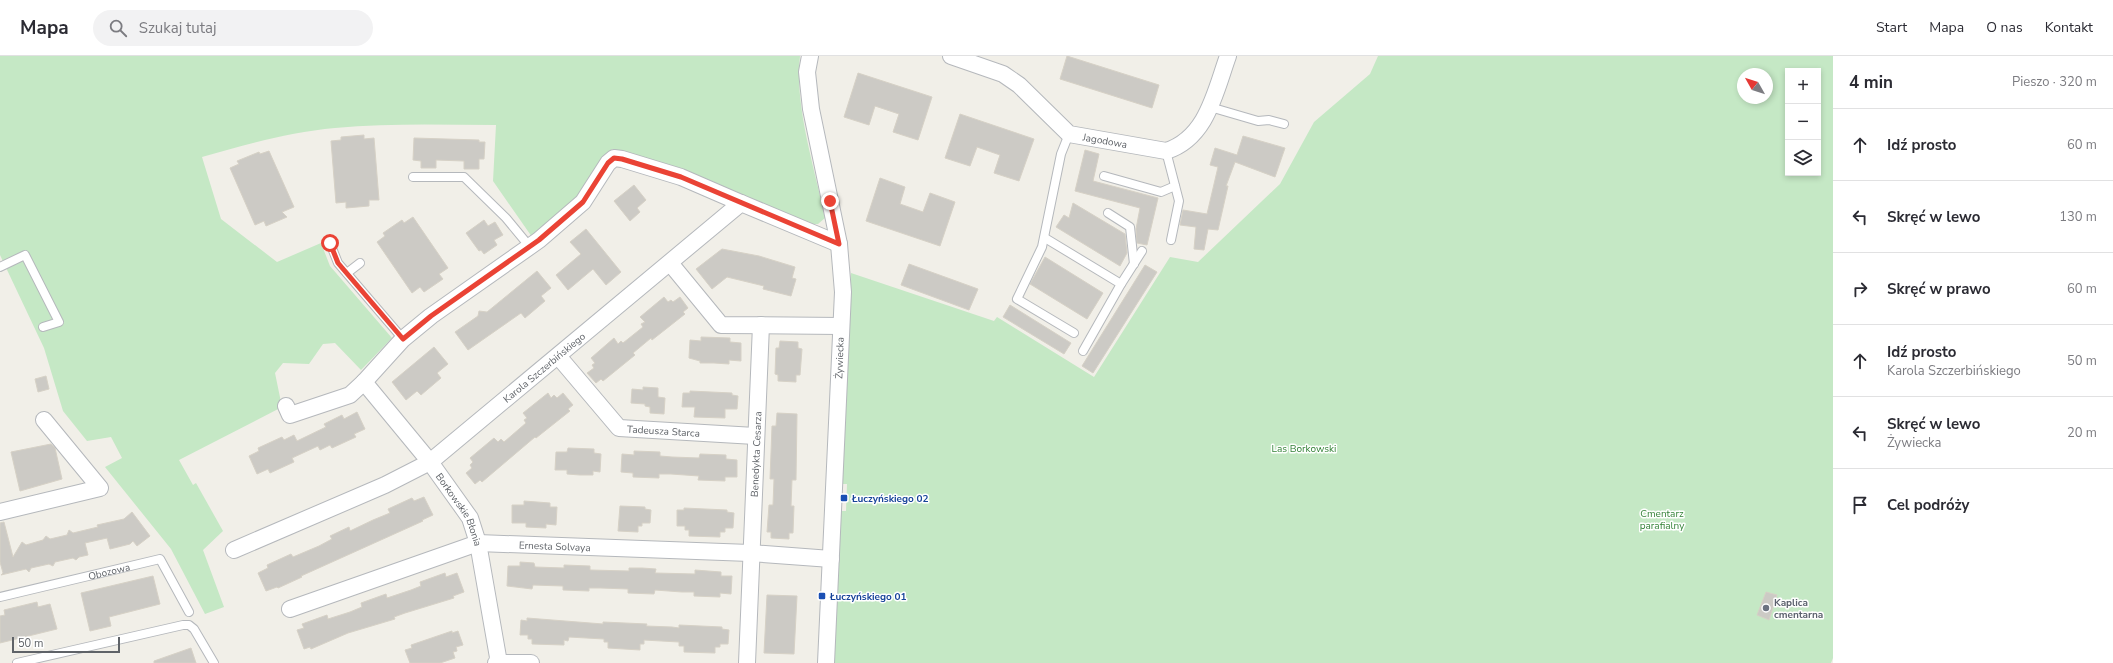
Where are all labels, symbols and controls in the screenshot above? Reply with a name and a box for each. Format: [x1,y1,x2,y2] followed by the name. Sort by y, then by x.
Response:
[93,10,373,46] search box
[20,15,69,41] text: Mapa
[107,17,129,39] icon: search
[139,18,216,38] text: Szukaj tutaj
[1876,18,1907,37] text: Start
[1929,18,1964,37] text: Mapa
[1986,18,2023,37] text: O nas
[2045,18,2093,37] text: Kontakt
[1737,68,1773,104] north arrow
[1785,68,1821,176] map controls
[1785,68,1821,104] button: +
[1849,71,1893,94] text: 4 min
[2012,73,2097,91] text: Pieszo · 320 m
[1785,104,1821,140] button: −
[1080,130,1128,152] street label: Jagodowa
[1849,134,1871,156] icon: ahead
[1887,135,1956,155] text: Idź prosto
[2067,136,2097,154] text: 60 m
[1785,140,1821,176] button: layers
[821,192,839,210] route end
[1849,206,1871,228] icon: left
[1887,207,1980,227] text: Skręć w lewo
[2059,208,2097,226] text: 130 m
[321,234,339,252] route start
[1849,278,1871,300] icon: right
[1887,279,1991,299] text: Skręć w prawo
[2067,280,2097,298] text: 60 m
[500,329,589,406] street label: Karola Szczerbińskiego
[832,337,848,379] street label: Żywiecka
[1887,342,1956,362] text: Idź prosto
[1849,350,1871,372] icon: ahead
[2067,352,2097,370] text: 50 m
[1887,362,2021,380] text: Karola Szczerbińskiego
[748,411,765,497] street label: Benedykta Cesarza
[1887,414,1980,434] text: Skręć w lewo
[627,422,700,441] street label: Tadeusza Starca
[1849,422,1871,444] icon: left
[2067,424,2097,442] text: 20 m
[1887,434,1941,452] text: Żywiecka
[1272,442,1336,456] park label: Las Borkowski
[432,470,484,547] street label: Borkowskie Błonia
[851,492,929,506] place label: Łuczyńskiego 02
[839,493,849,503] marker: Łuczyńskiego 02
[1849,494,1871,516] icon: arrive
[1887,495,1969,515] text: Cel podróży
[1640,507,1685,533] park label: Cmentarz parafialny
[519,539,591,555] street label: Ernesta Solvaya
[87,560,132,584] street label: Obozowa
[829,590,907,604] place label: Łuczyńskiego 01
[817,591,827,601] marker: Łuczyńskiego 01
[1774,596,1823,622] place label: Kaplica cmentarna
[1761,603,1771,613] marker: Kaplica cmentarna
[12,635,120,654] scale bar
[18,636,43,651] text: 50 m

